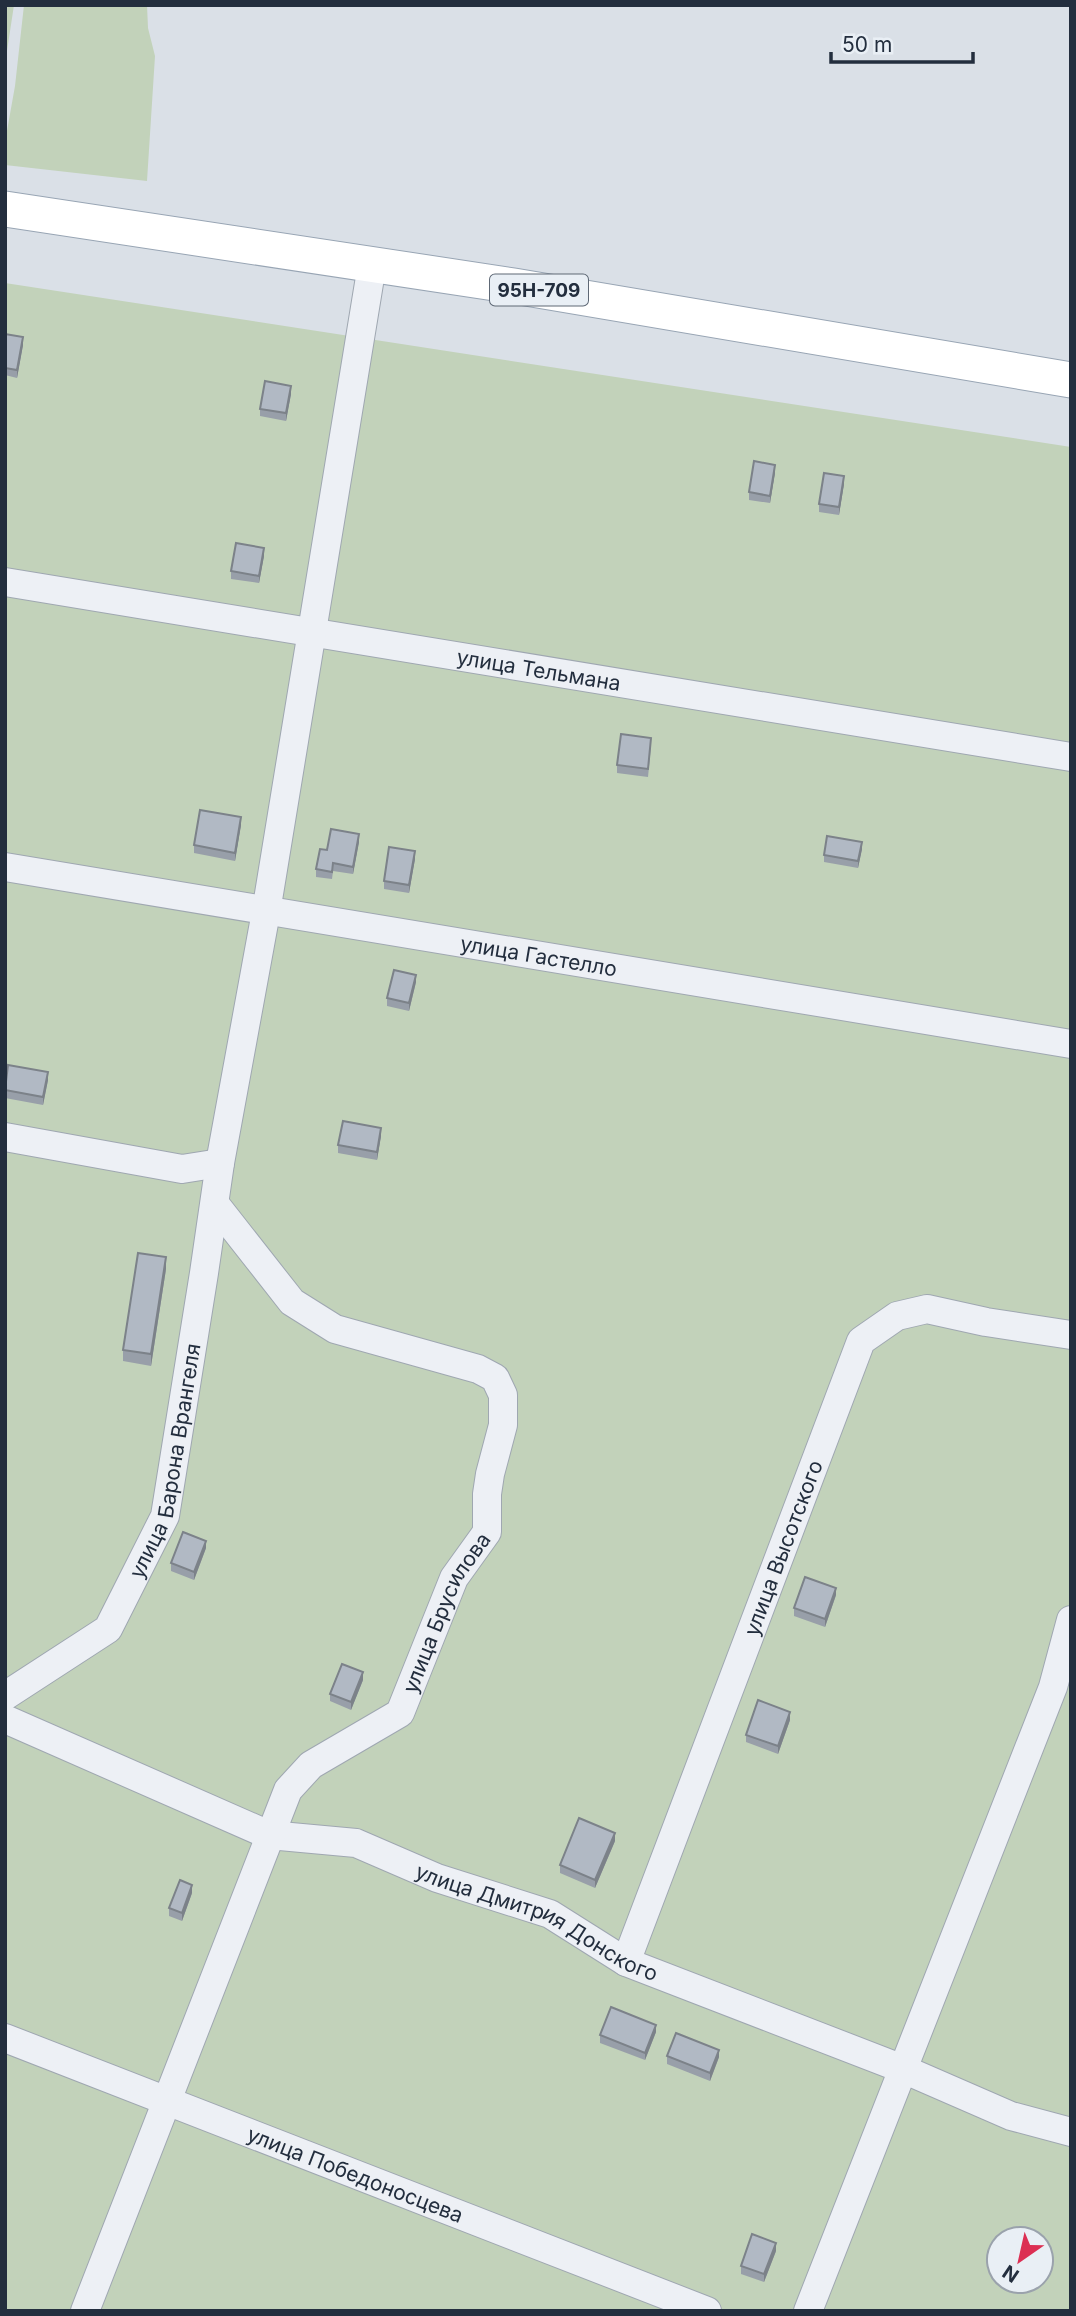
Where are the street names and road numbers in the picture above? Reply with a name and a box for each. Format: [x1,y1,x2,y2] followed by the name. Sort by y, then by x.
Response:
[490,274,588,306] road number: 95Н-709
[455,644,623,695] street label: улица Тельмана
[458,930,619,981] street label: улица Гастелло
[123,1341,205,1582] street label: улица Барона Врангеля
[738,1456,827,1639] street label: улица Высотского
[397,1527,495,1696] street label: улица Брусилова
[412,1858,662,1986] street label: улица Дмитрия Донского
[244,2121,467,2228] street label: улица Победоносцева

